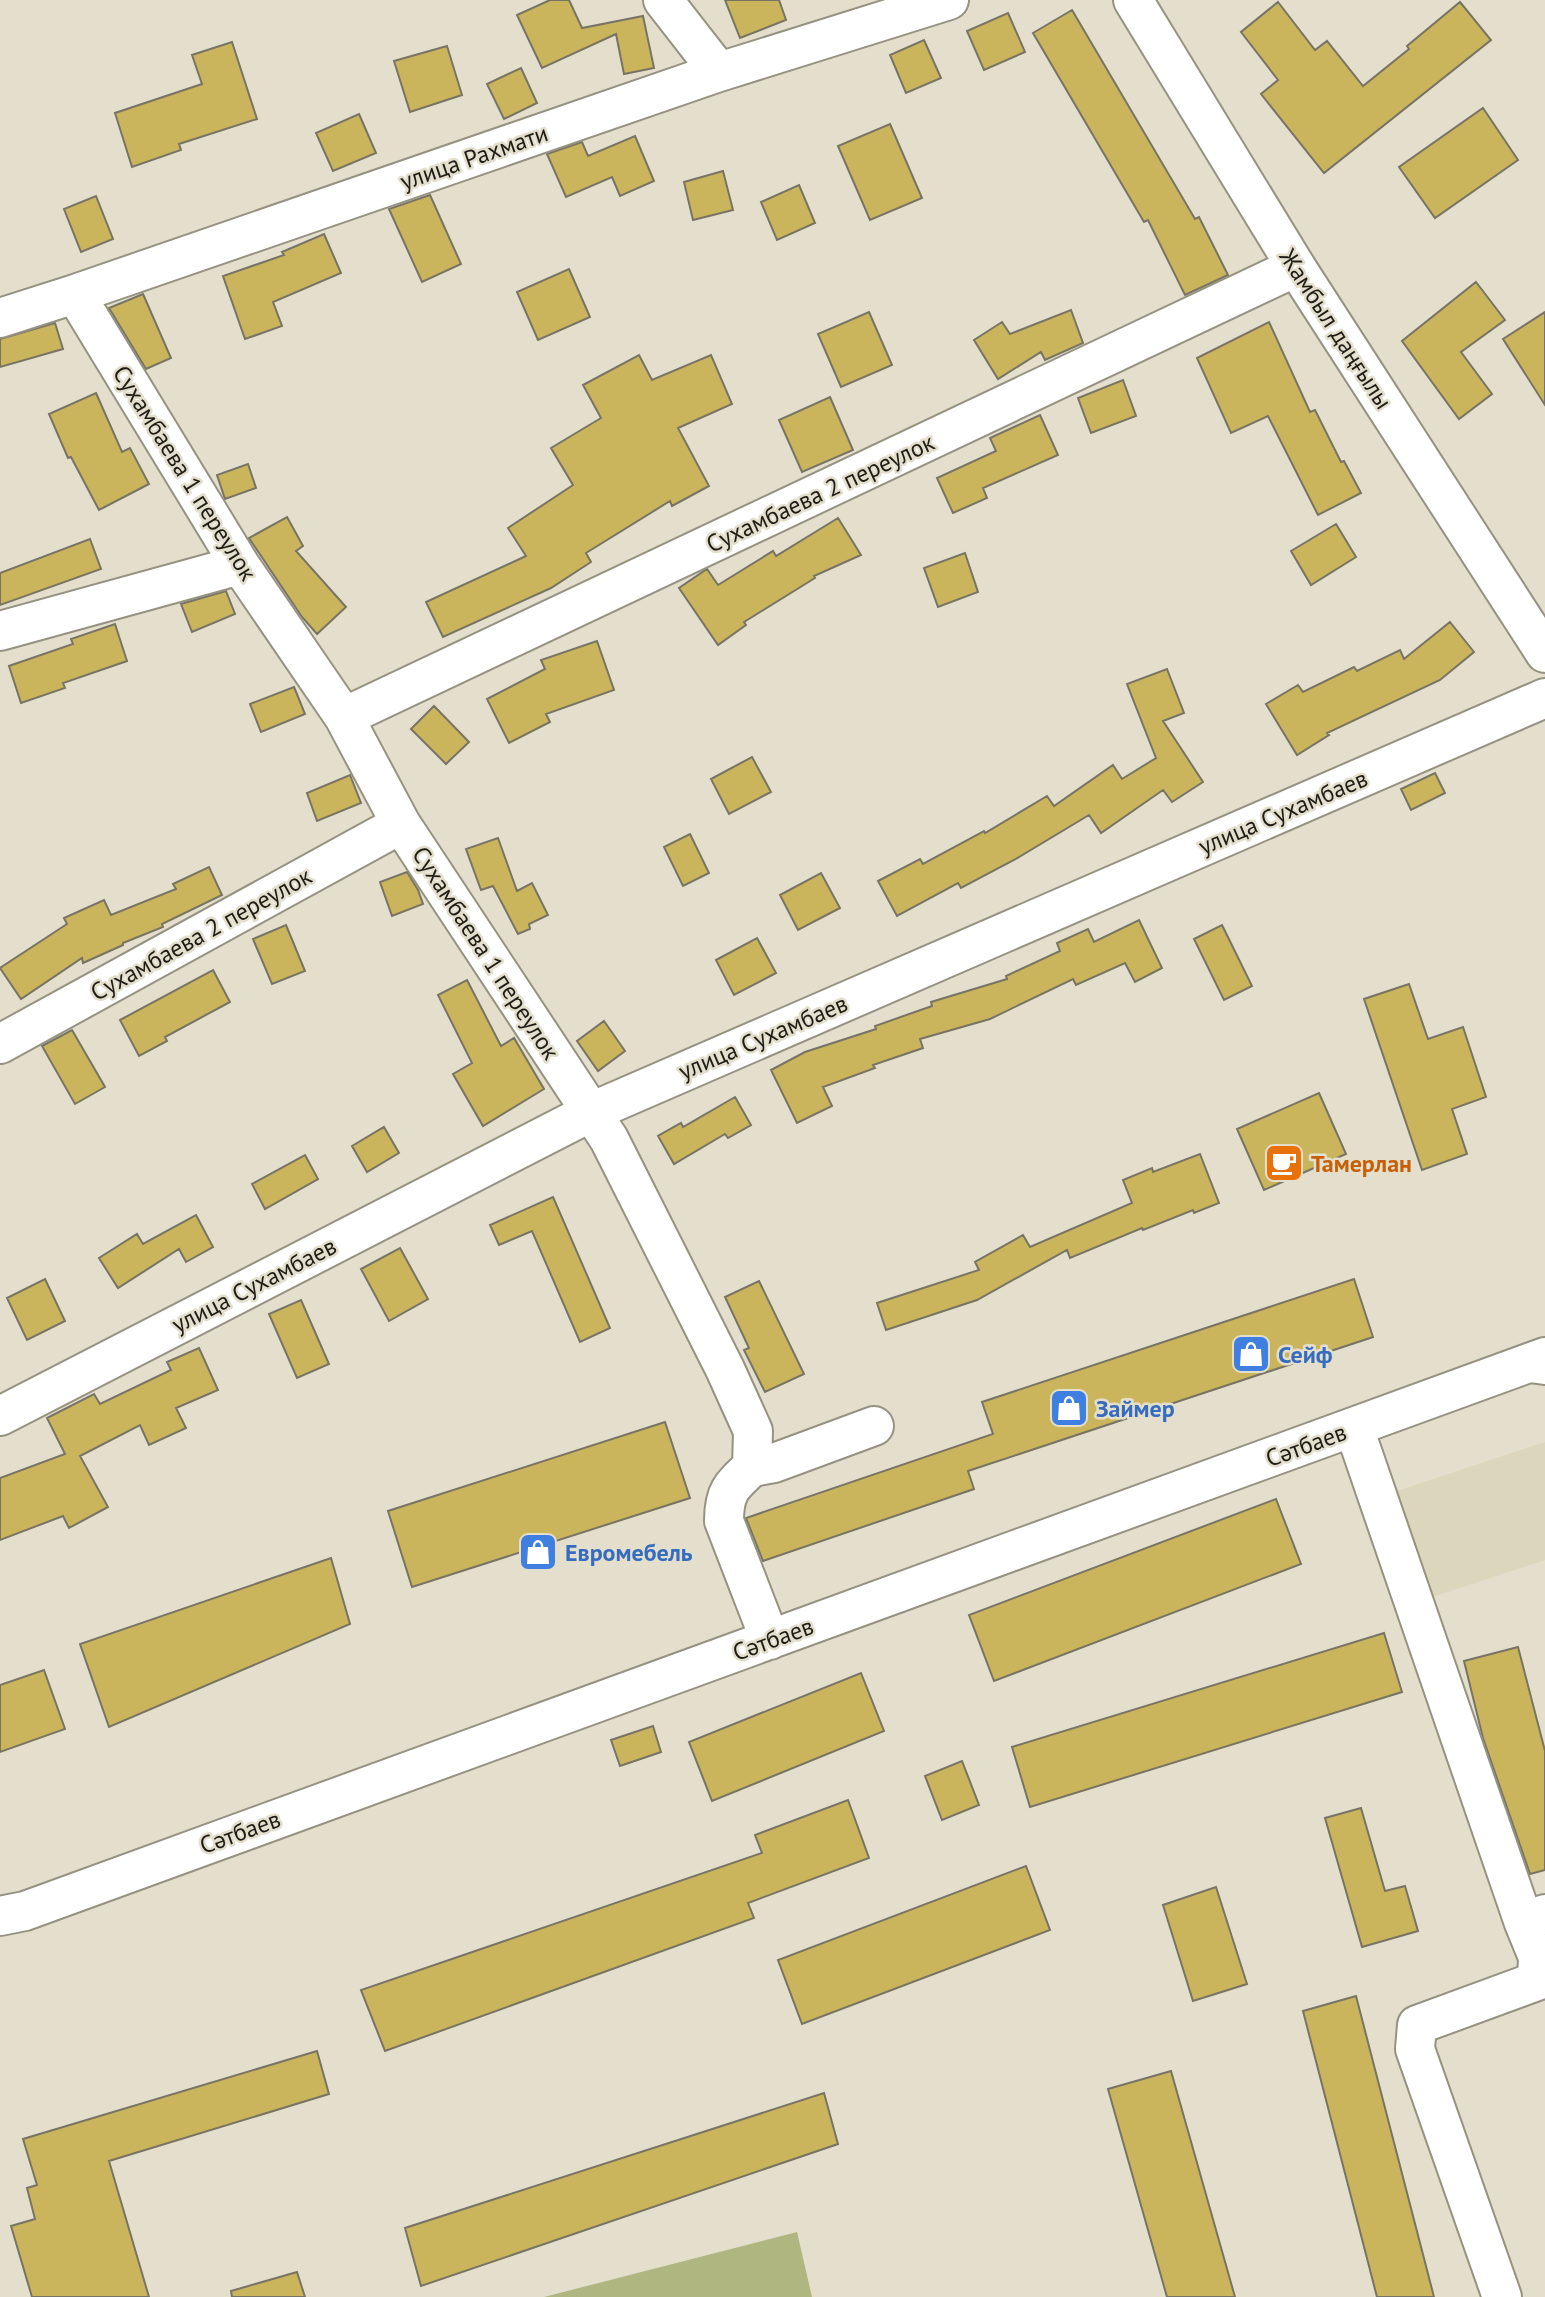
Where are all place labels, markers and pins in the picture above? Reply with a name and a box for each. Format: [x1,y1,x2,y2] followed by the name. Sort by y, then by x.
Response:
[1263,1142,1305,1184] cafe icon: Тамерлан
[1311,1148,1412,1179] place label: Тамерлан
[1230,1333,1272,1375] shop icon: Сейф
[1278,1339,1333,1370] place label: Сейф
[1048,1387,1090,1429] shop icon: Займер
[1096,1393,1175,1424] place label: Займер
[517,1531,559,1573] shop icon: Евромебель
[565,1537,693,1568] place label: Евромебель

